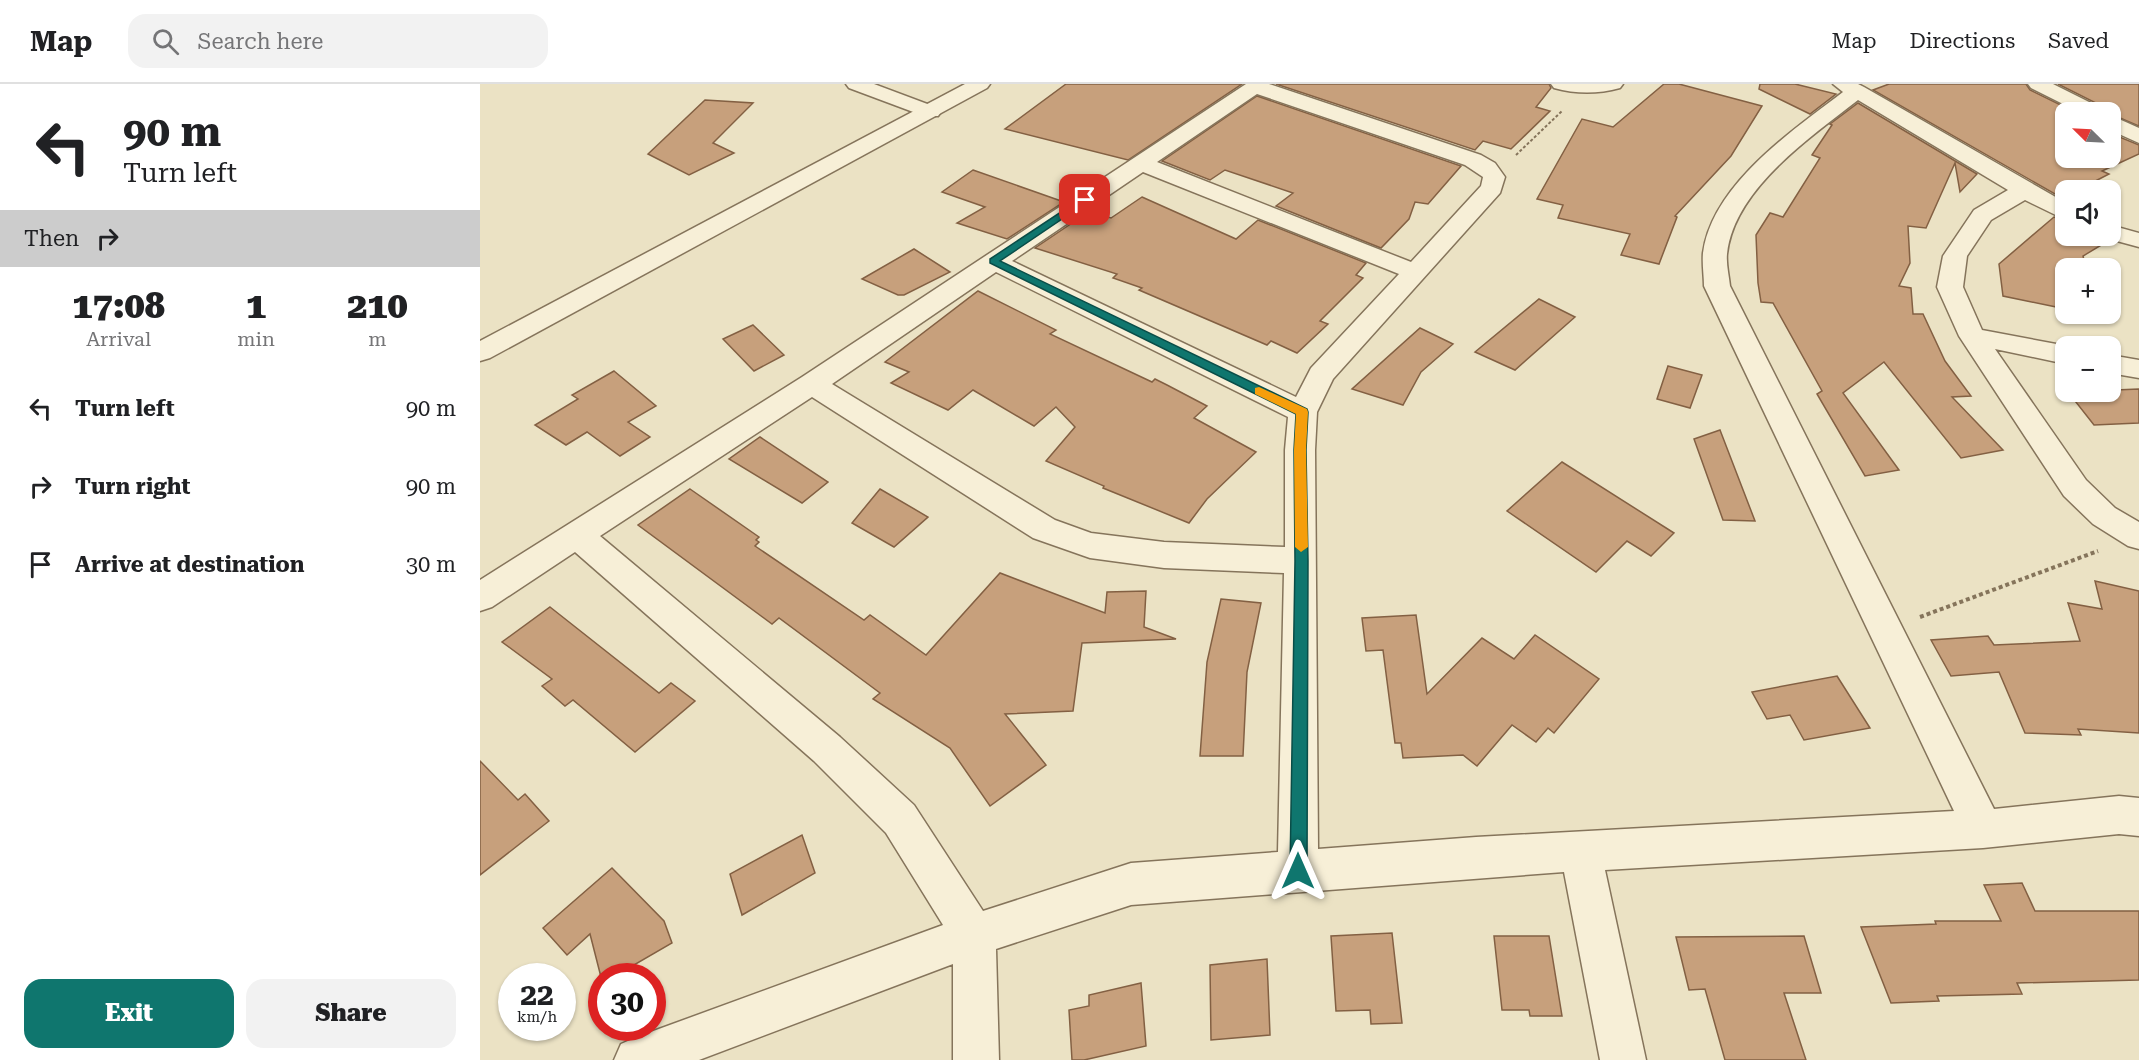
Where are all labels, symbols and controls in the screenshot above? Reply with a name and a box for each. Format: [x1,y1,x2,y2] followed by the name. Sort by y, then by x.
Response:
[128,14,548,68] search box
[30,25,92,58] text: Map
[149,25,182,58] icon: search
[197,29,323,54] text: Search here
[1832,29,1876,53] text: Map
[1909,29,2015,53] text: Directions
[2048,29,2109,53] text: Saved
[2055,102,2121,168] north arrow
[2055,102,2121,402] map controls
[123,107,221,156] text: 90 m
[24,108,102,186] icon: left
[123,157,237,189] text: Turn left
[1059,174,1110,225] pin
[2055,180,2121,246] button: sound
[1068,183,1101,216] icon: arrive
[91,222,124,255] icon: right
[24,226,79,251] text: Then
[2055,258,2121,324] button: +
[72,285,165,327] text: 17:08
[246,285,266,327] text: 1
[347,285,408,327] text: 210
[86,327,151,351] text: Arrival
[237,327,275,351] text: min
[368,327,387,351] text: m
[2055,336,2121,402] button: −
[24,392,57,425] icon: left
[75,396,175,421] text: Turn left
[406,396,456,421] text: 90 m
[24,470,57,503] icon: right
[75,474,190,499] text: Turn right
[406,474,456,499] text: 90 m
[24,548,57,581] icon: arrive
[75,552,304,577] text: Arrive at destination
[406,552,456,577] text: 30 m
[1266,839,1330,903] position arrow
[588,963,666,1041] speed limit sign: 30
[520,977,554,1012] text: 22
[24,979,234,1048] button: Exit
[246,979,456,1048] button: Share
[517,1008,557,1026] text: km/h

